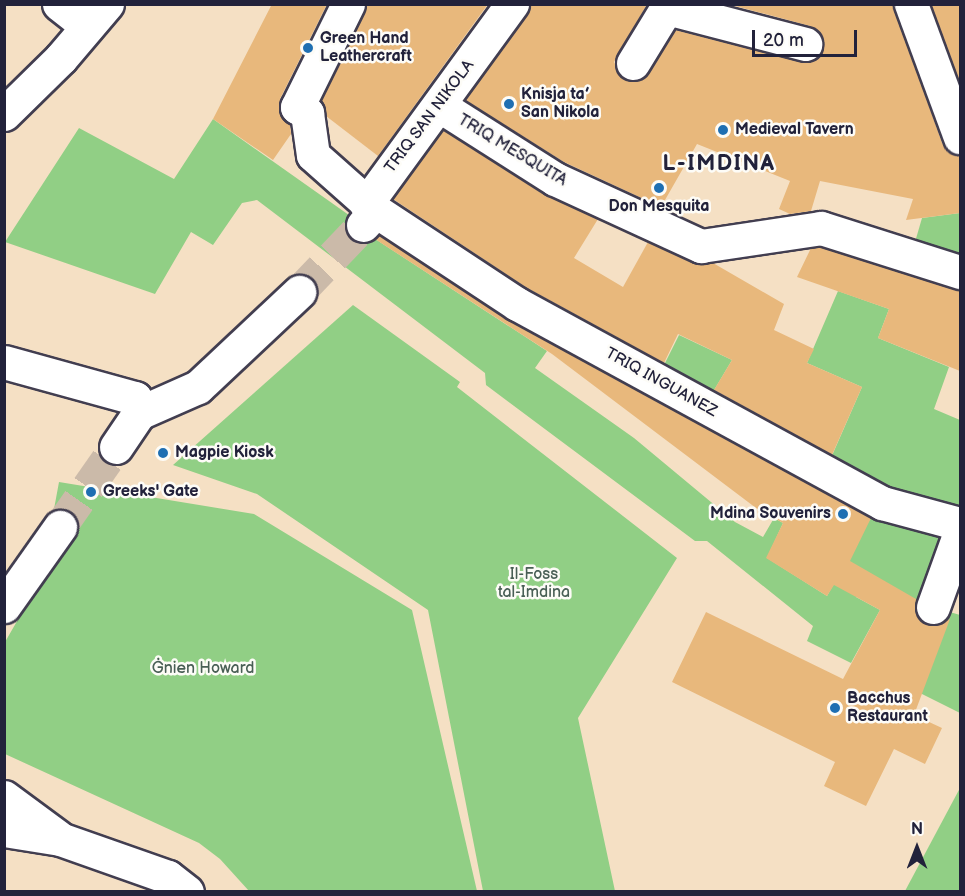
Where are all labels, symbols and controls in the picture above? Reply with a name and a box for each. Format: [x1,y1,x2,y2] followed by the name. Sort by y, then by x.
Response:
[755,18,860,56] scale bar
[320,29,412,67] place label: Green Hand Leathercraft
[763,30,804,51] text: 20 m
[301,41,315,55] marker: Green Hand Leathercraft
[381,57,479,177] street label: TRIQ SAN NIKOLA
[521,85,599,123] place label: Knisja ta’ San Nikola
[502,97,516,111] marker: Knisja ta’ San Nikola
[454,111,570,191] street label: TRIQ MESQUITA
[735,120,854,140] place label: Medieval Tavern
[716,123,730,137] marker: Medieval Tavern
[663,151,775,177] district label: L-IMDINA
[652,181,666,195] marker: Don Mesquita
[609,197,709,217] place label: Don Mesquita
[602,344,720,422] street label: TRIQ INGUANEZ
[175,443,274,463] place label: Magpie Kiosk
[156,446,170,460] marker: Magpie Kiosk
[103,482,199,502] place label: Greeks' Gate
[84,485,98,499] marker: Greeks' Gate
[710,504,831,524] place label: Mdina Souvenirs
[836,507,850,521] marker: Mdina Souvenirs
[498,565,570,603] park label: Il-Foss tal-Imdina
[152,659,254,679] park label: Ġnien Howard
[847,689,928,727] place label: Bacchus Restaurant
[828,701,842,715] marker: Bacchus Restaurant
[887,818,947,878] north arrow
[911,820,923,839] text: N

